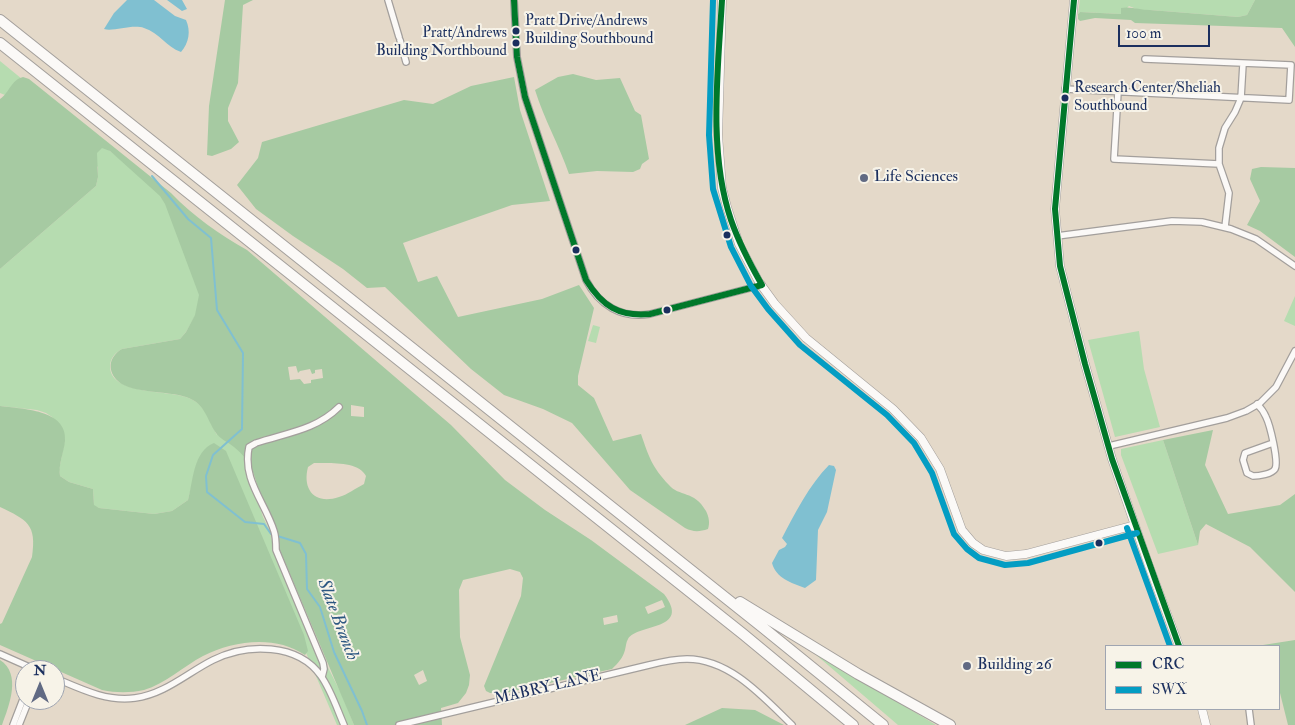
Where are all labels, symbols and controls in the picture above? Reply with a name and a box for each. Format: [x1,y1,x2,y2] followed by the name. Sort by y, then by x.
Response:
[525,13,653,48] place label: Pratt Drive/Andrews Building Southbound
[1120,15,1212,47] scale bar
[1126,24,1161,43] text: 100 m
[376,25,507,60] place label: Pratt/Andrews Building Northbound
[511,26,521,36] marker: Pratt Drive/Andrews Building Southbound
[511,38,521,48] marker: Pratt/Andrews Building Northbound
[1074,80,1221,115] place label: Research Center/Sheliah Southbound
[1060,93,1070,103] marker: Research Center/Sheliah Southbound
[874,168,958,188] place label: Life Sciences
[858,172,870,184] marker: Life Sciences
[722,230,732,240] unlabelled marker
[571,245,581,255] unlabelled marker
[662,305,672,315] unlabelled marker
[1094,538,1104,548] unlabelled marker
[312,576,362,664] water label: Slate Branch
[1105,645,1280,710] legend
[1152,655,1184,674] text: CRC
[977,656,1052,676] place label: Building 26
[15,660,65,710] north arrow
[961,660,973,672] marker: Building 26
[34,662,46,679] text: N
[493,666,603,710] street label: MABRY LANE
[1152,680,1187,699] text: SWX

